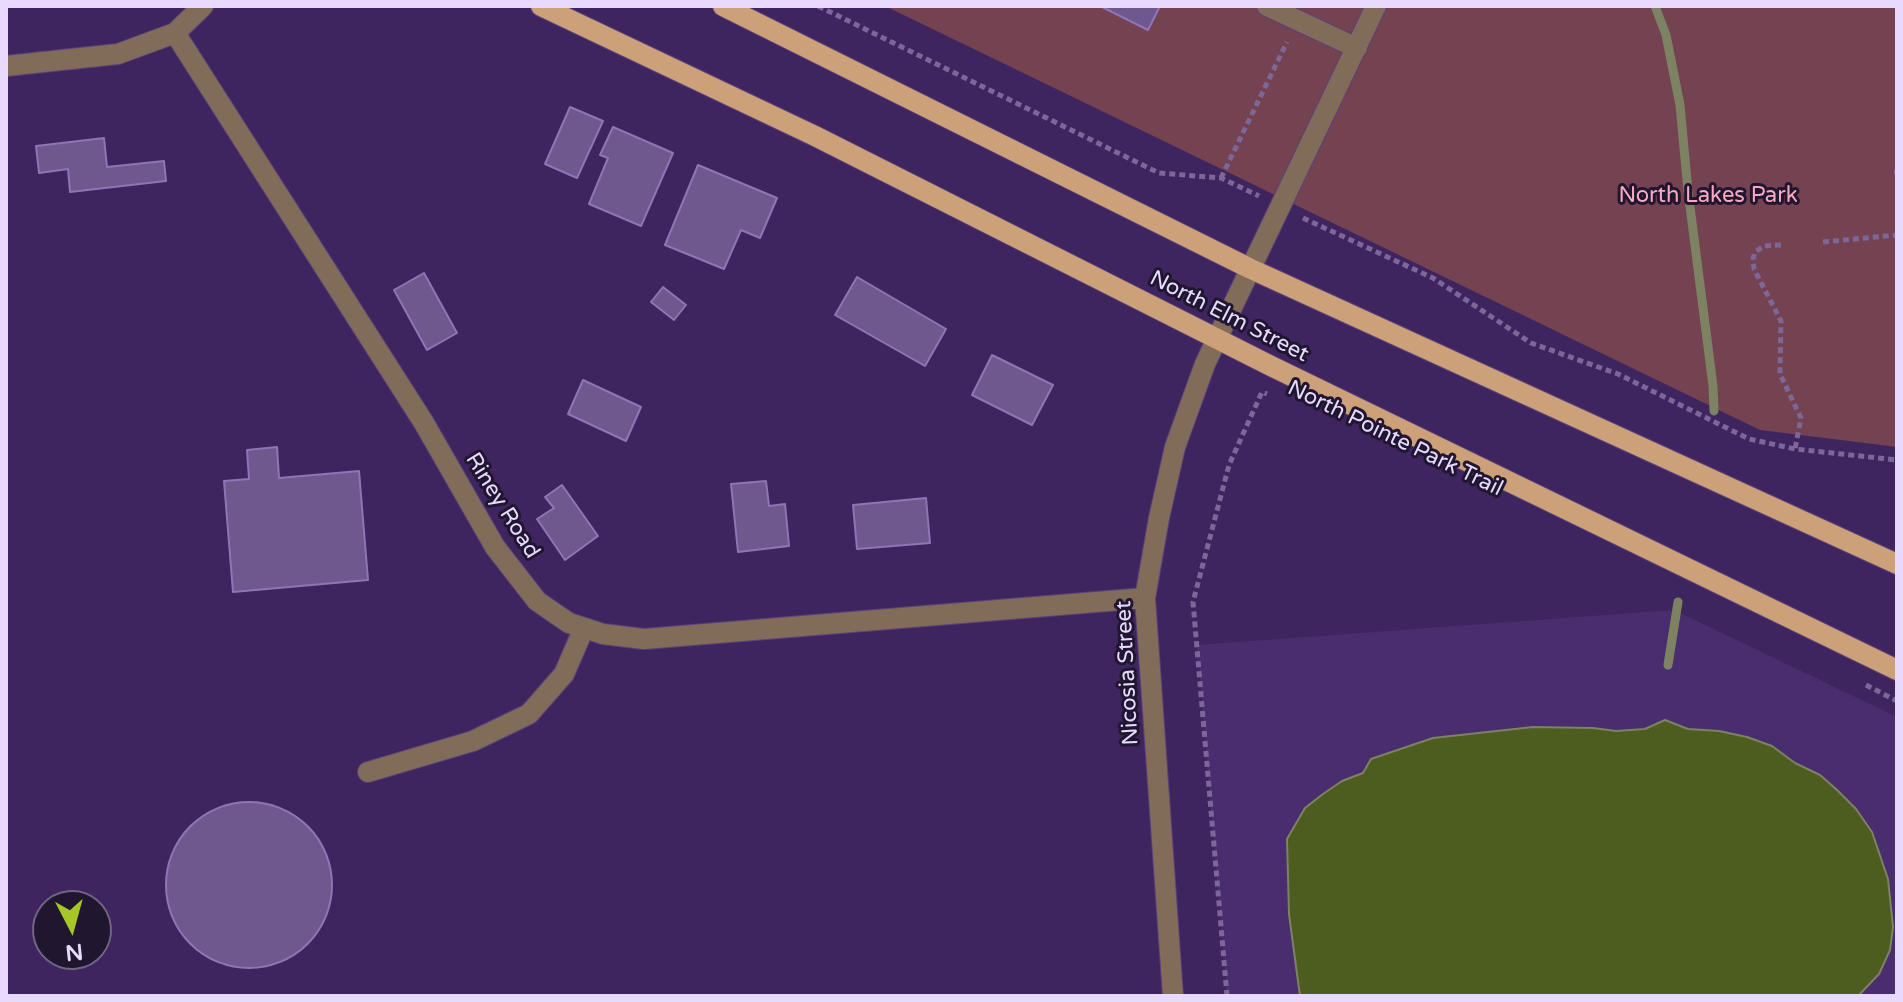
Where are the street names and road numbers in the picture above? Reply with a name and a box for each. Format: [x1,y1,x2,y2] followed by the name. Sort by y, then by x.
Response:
[1145,266,1313,368] street label: North Elm Street
[1283,375,1507,503] street label: North Pointe Park Trail
[459,448,545,564] street label: Riney Road
[1111,600,1145,746] street label: Nicosia Street

